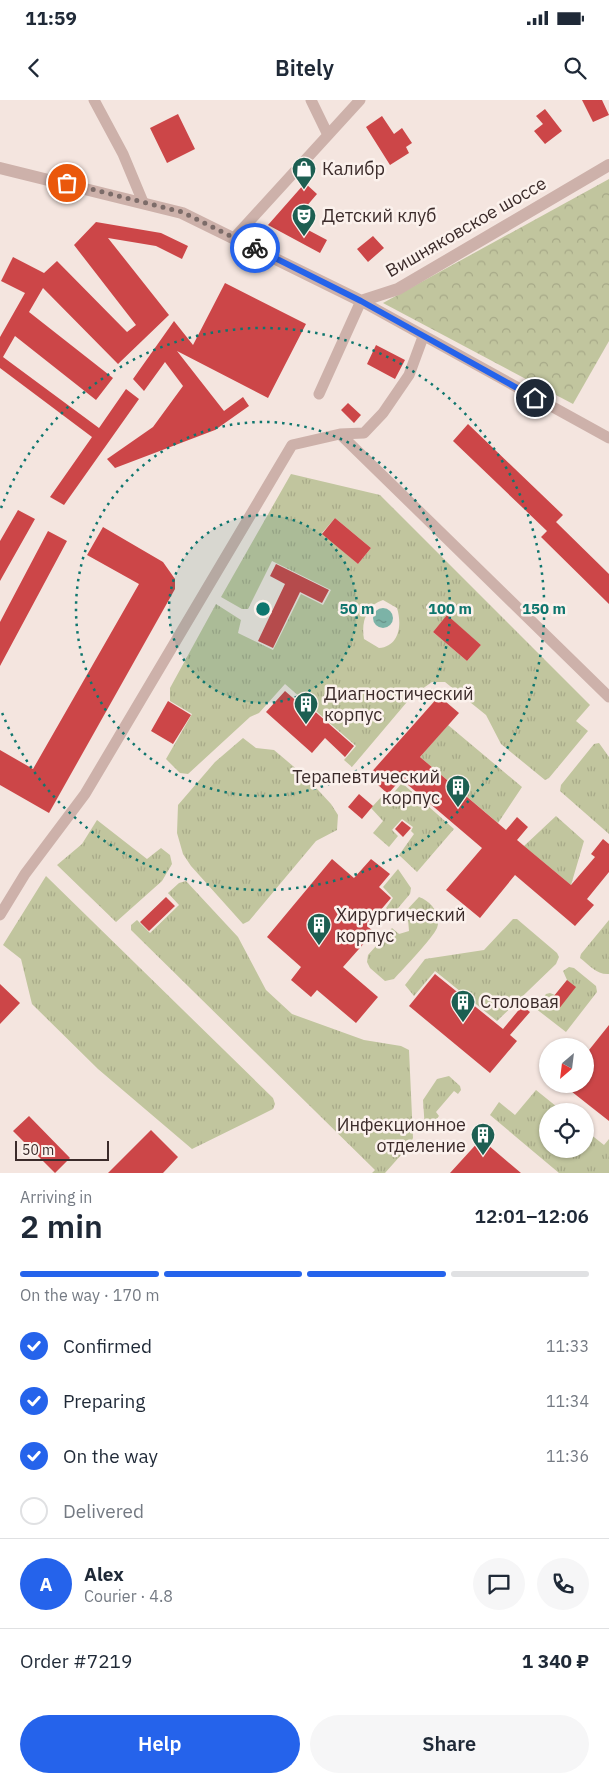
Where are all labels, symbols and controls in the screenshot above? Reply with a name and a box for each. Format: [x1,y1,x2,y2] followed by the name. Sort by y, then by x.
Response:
[25,6,77,30] text: 11:59
[275,53,334,82] text: Bitely
[20,54,48,82] icon: back
[561,54,589,82] icon: search
[291,156,317,190] shop icon: Калибр
[322,157,385,180] place label: Калибр
[46,162,88,204] pin
[53,169,81,197] icon: bag
[381,171,550,282] street label: Вишняковское шоссе
[291,203,317,237] theatre icon: Детский клуб
[322,204,436,227] place label: Детский клуб
[230,223,280,273] courier
[241,234,269,262] icon: bike
[514,377,556,419] pin
[521,384,549,412] icon: home
[340,599,374,618] text: 50 m
[428,599,472,618] text: 100 m
[522,599,566,618] text: 150 m
[254,600,272,618] centre of rings
[324,682,474,726] place label: Диагностический корпус
[293,691,319,725] building icon: Диагностический корпус
[292,765,440,809] place label: Терапевтический корпус
[445,774,471,808] building icon: Терапевтический корпус
[336,903,466,947] place label: Хирургический корпус
[306,912,332,946] building icon: Хирургический корпус
[450,989,476,1023] building icon: Столовая
[480,990,559,1013] place label: Столовая
[539,1038,594,1092] north arrow
[539,1038,594,1158] map controls
[539,1103,594,1158] button: locate
[337,1113,466,1157] place label: Инфекционное отделение
[470,1122,496,1156] building icon: Инфекционное отделение
[15,1138,109,1161] scale bar
[22,1141,54,1159] text: 50 m
[20,1187,92,1207] text: Arriving in
[475,1204,589,1228] text: 12:01–12:06
[20,1205,103,1247] text: 2 min
[20,1285,159,1305] text: On the way · 170 m
[20,1332,48,1360] icon: check
[63,1334,152,1358] text: Confirmed
[546,1336,589,1356] text: 11:33
[20,1387,48,1415] icon: check
[63,1389,145,1413] text: Preparing
[546,1391,589,1411] text: 11:34
[20,1442,48,1470] icon: check
[63,1444,158,1468] text: On the way
[546,1446,589,1466] text: 11:36
[63,1499,144,1523] text: Delivered
[473,1558,525,1610] button: chat
[537,1558,589,1610] button: phone
[84,1562,124,1586] text: Alex
[39,1572,53,1596] text: A
[84,1586,173,1606] text: Courier · 4.8
[20,1649,132,1673] text: Order #7219
[522,1649,589,1673] text: 1 340 ₽
[20,1715,300,1773] button: Help
[310,1715,589,1773] button: Share

